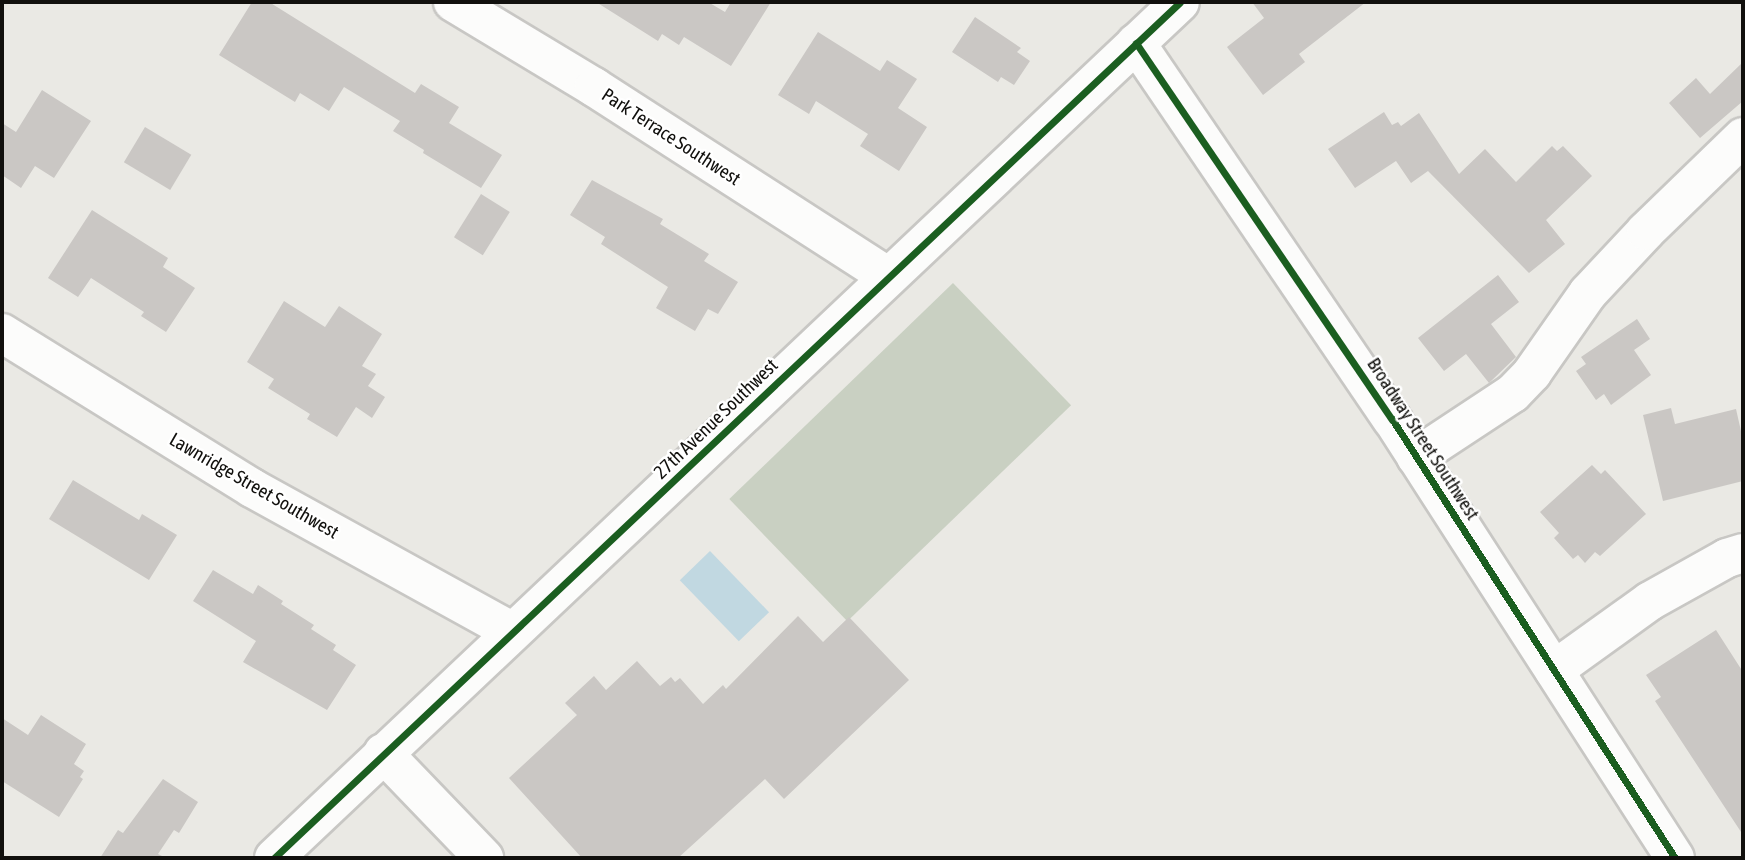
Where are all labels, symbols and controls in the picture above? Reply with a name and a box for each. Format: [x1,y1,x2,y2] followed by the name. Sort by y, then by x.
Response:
[597,84,745,190] street label: Park Terrace Southwest
[649,354,783,484] street label: 27th Avenue Southwest
[1362,354,1484,524] street label: Broadway Street Southwest
[165,428,343,544] street label: Lawnridge Street Southwest

